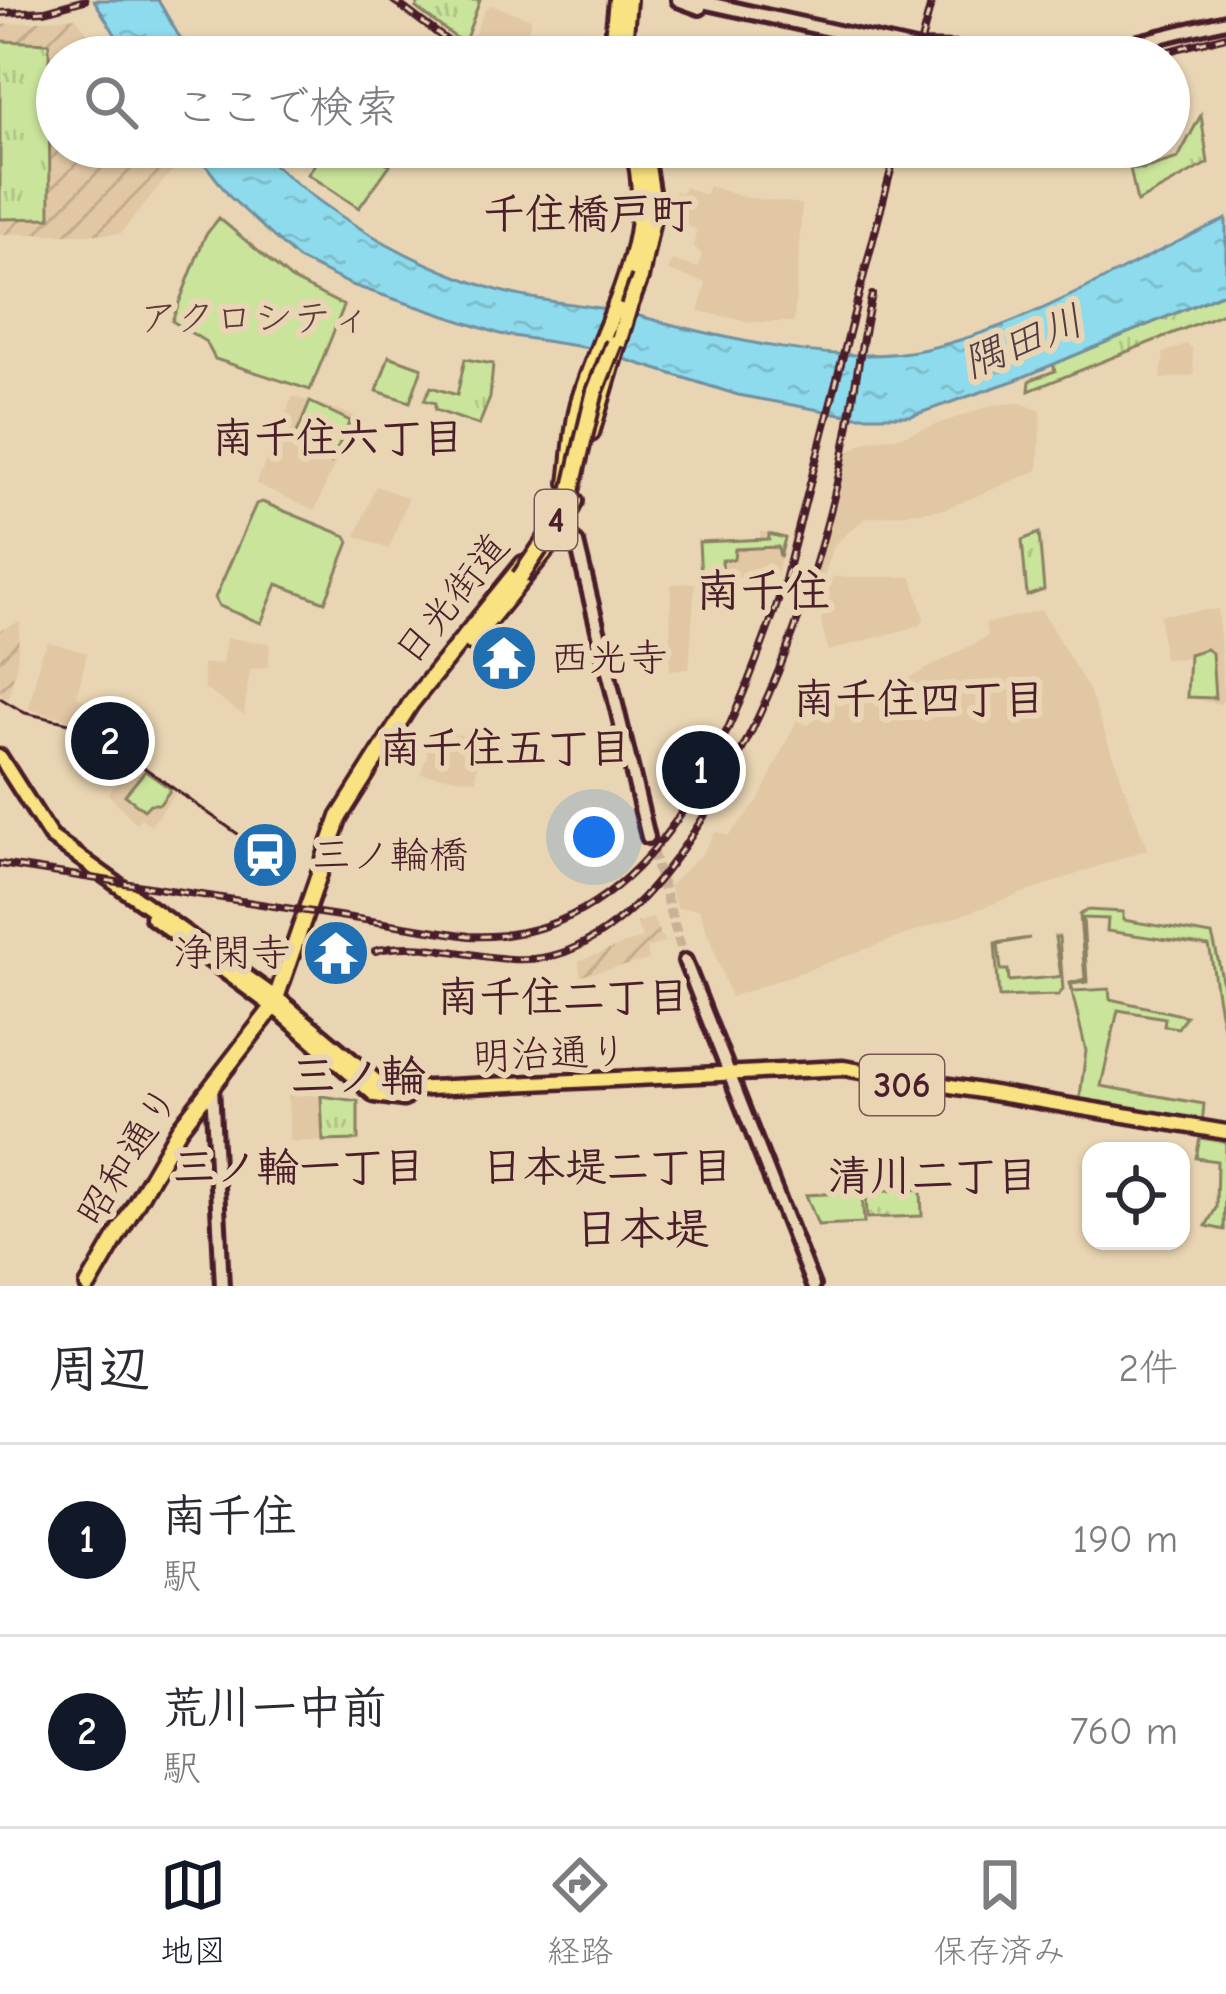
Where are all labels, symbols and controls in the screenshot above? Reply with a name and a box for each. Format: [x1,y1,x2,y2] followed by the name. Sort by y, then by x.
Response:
[36,36,1190,168] search box
[78,69,144,135] icon: search
[174,81,399,133] text: ここで検索
[483,190,693,239] district label: 千住橋戸町
[139,296,371,341] park label: アクロシティ
[955,296,1091,388] water label: 隅田川
[212,414,464,463] district label: 南千住六丁目
[535,490,577,550] road number: 4
[385,524,519,674] street label: 日光街道
[695,565,831,617] district label: 南千住
[469,623,539,693] temple icon: 西光寺
[550,636,667,681] place label: 西光寺
[793,675,1045,724] district label: 南千住四丁目
[71,696,149,786] pin: 2
[379,724,631,773] district label: 南千住五丁目
[662,725,740,815] pin: 1
[564,807,624,867] your location
[230,820,300,890] station icon: 三ノ輪橋
[312,833,468,878] place label: 三ノ輪橋
[301,918,371,988] temple icon: 浄閑寺
[173,931,290,976] place label: 浄閑寺
[437,973,689,1022] district label: 南千住二丁目
[471,1029,629,1079] street label: 明治通り
[290,1050,426,1102] district label: 三ノ輪
[860,1055,944,1115] road number: 306
[68,1078,188,1234] street label: 昭和通り
[1082,1142,1190,1250] map controls
[1082,1142,1190,1250] button: locate
[173,1143,425,1192] district label: 三ノ輪一丁目
[481,1143,733,1192] district label: 日本堤二丁目
[828,1152,1038,1201] district label: 清川二丁目
[574,1203,710,1255] district label: 日本堤
[48,1340,150,1399] text: 周辺
[1119,1346,1178,1391] text: 2件
[162,1490,297,1542] text: 南千住
[79,1517,95,1562] text: 1
[1073,1517,1178,1562] text: 190 m
[162,1554,201,1599] text: 駅
[162,1682,387,1734] text: 荒川一中前
[77,1709,97,1754] text: 2
[1070,1709,1178,1754] text: 760 m
[162,1746,201,1791] text: 駅
[160,1852,226,1972] tab: 地図
[547,1852,613,1972] tab: 経路
[934,1852,1066,1972] tab: 保存済み

